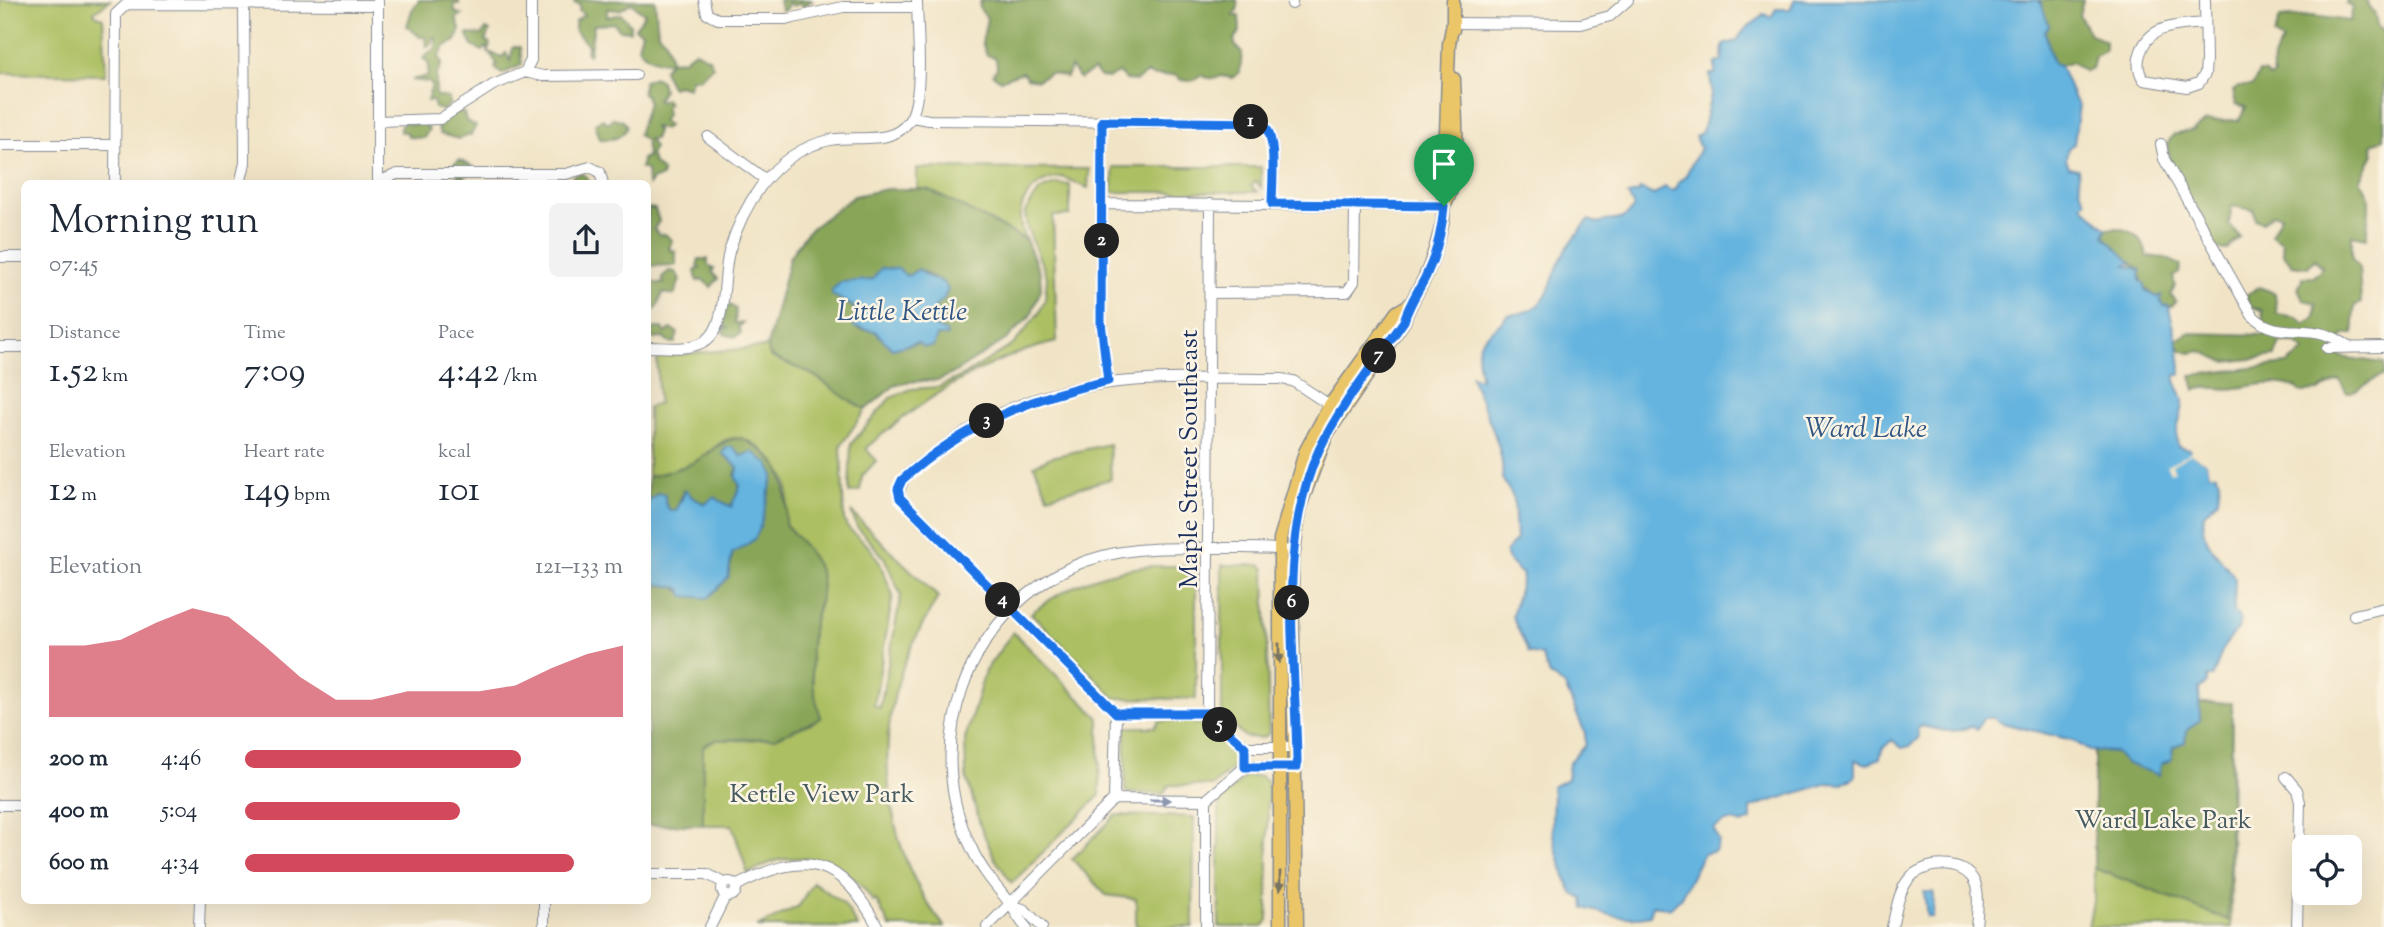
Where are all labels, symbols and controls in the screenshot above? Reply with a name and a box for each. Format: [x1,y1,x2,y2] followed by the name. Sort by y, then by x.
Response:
[1234,104,1268,140] pin: 1
[1247,108,1254,135] text: 1
[1414,134,1474,206] pin
[1425,145,1463,183] icon: arrive
[49,196,259,250] text: Morning run
[549,203,623,277] button: share
[1084,224,1120,258] pin: 2
[1097,227,1106,254] text: 2
[49,249,98,282] text: 07:45
[837,293,967,333] water label: Little Kettle
[49,320,121,347] text: Distance
[244,320,286,347] text: Time
[438,320,475,347] text: Pace
[1172,329,1209,589] street label: Maple Street Southeast
[1362,338,1396,374] pin: 7
[1374,342,1383,369] text: 7
[49,347,98,398] text: 1.52
[244,347,305,398] text: 7:09
[438,347,499,398] text: 4:42
[98,363,128,390] text: km
[499,363,538,390] text: /km
[970,404,1004,438] pin: 3
[983,407,990,434] text: 3
[1805,410,1927,450] water label: Ward Lake
[49,439,126,466] text: Elevation
[244,439,325,466] text: Heart rate
[438,439,471,466] text: kcal
[49,466,77,517] text: 12
[244,466,290,517] text: 149
[438,466,480,517] text: 101
[77,482,97,509] text: m
[290,482,330,509] text: bpm
[49,551,142,584] text: Elevation
[535,551,623,584] text: 121–133 m
[986,582,1020,618] pin: 4
[998,586,1007,613] text: 4
[1274,586,1310,620] pin: 6
[1287,589,1296,616] text: 6
[1273,643,1285,665] one-way arrow
[1202,708,1238,742] pin: 5
[1216,711,1223,738] text: 5
[49,743,108,776] text: 200 m
[161,743,201,776] text: 4:46
[729,777,915,814] park label: Kettle View Park
[1150,794,1172,806] one-way arrow
[49,795,109,828] text: 400 m
[161,795,197,828] text: 5:04
[2074,803,2252,840] park label: Ward Lake Park
[2292,835,2362,905] map controls
[2292,835,2362,905] button: locate
[49,847,109,880] text: 600 m
[161,847,199,880] text: 4:34
[1274,870,1286,892] one-way arrow

